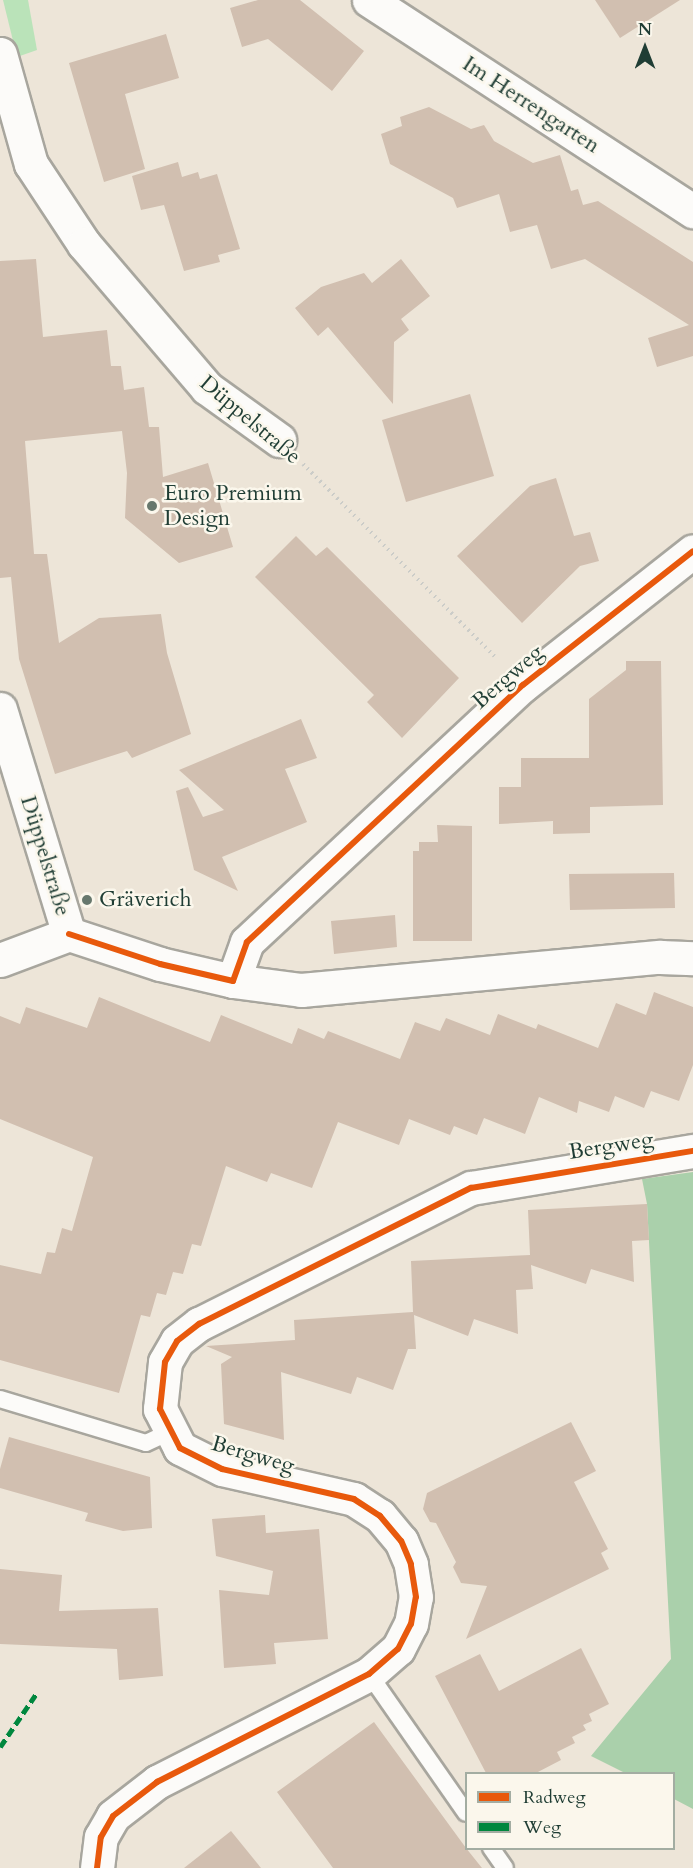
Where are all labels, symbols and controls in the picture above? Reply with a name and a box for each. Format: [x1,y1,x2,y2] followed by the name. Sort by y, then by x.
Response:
[615,18,675,78] north arrow
[638,19,652,41] text: N
[457,51,605,159] street label: Im Herrengarten
[194,370,306,470] street label: Düppelstraße
[164,480,302,532] place label: Euro Premium Design
[145,499,159,513] marker: Euro Premium Design
[467,639,549,715] street label: Bergweg
[14,793,76,919] street label: Düppelstraße
[99,887,192,913] place label: Gräverich
[80,893,94,907] marker: Gräverich
[567,1126,655,1166] street label: Bergweg
[208,1431,298,1479] street label: Bergweg
[465,1772,675,1850] legend
[523,1785,586,1810] text: Radweg
[523,1815,561,1840] text: Weg

